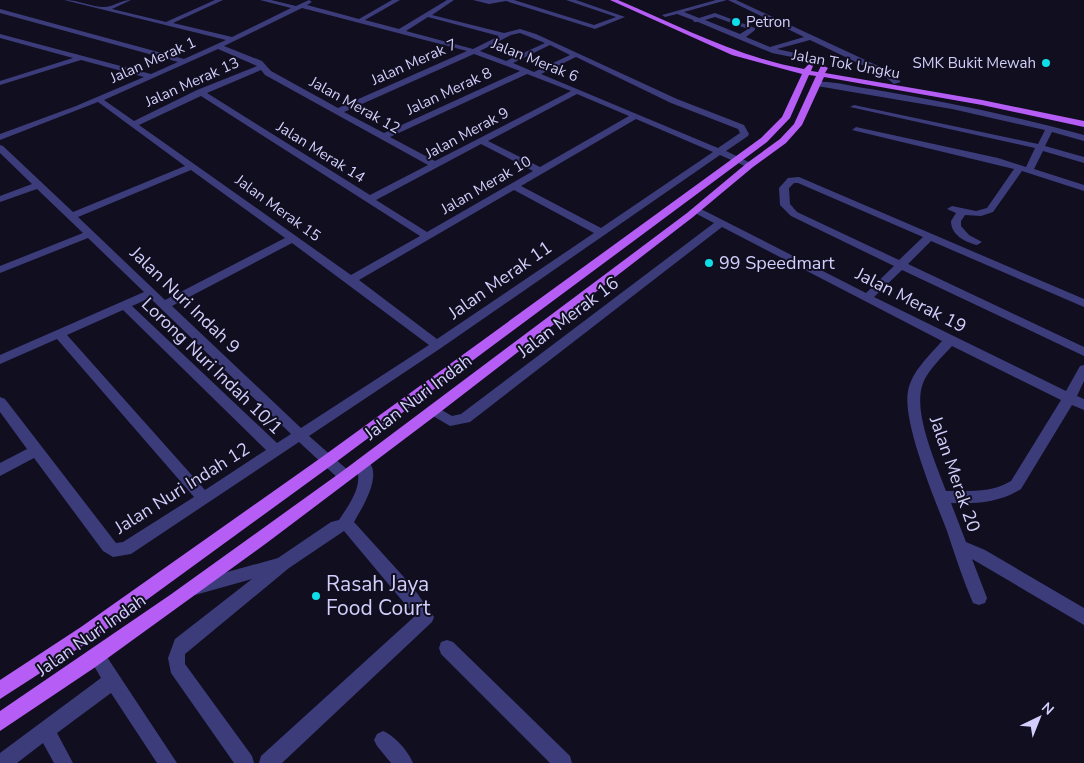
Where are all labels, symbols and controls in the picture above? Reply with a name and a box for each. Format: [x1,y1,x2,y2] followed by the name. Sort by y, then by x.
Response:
[746,12,791,32] place label: Petron
[730,16,742,28] marker: Petron
[106,32,199,88] street label: Jalan Merak 1
[488,33,581,87] street label: Jalan Merak 6
[367,34,460,90] street label: Jalan Merak 7
[789,44,902,83] street label: Jalan Tok Ungku
[141,52,242,112] street label: Jalan Merak 13
[912,53,1036,73] place label: SMK Bukit Mewah
[1040,57,1052,69] marker: SMK Bukit Mewah
[402,62,495,120] street label: Jalan Merak 8
[305,71,404,138] street label: Jalan Merak 12
[421,103,512,164] street label: Jalan Merak 9
[272,116,369,187] street label: Jalan Merak 14
[436,151,535,219] street label: Jalan Merak 10
[230,170,325,246] street label: Jalan Merak 15
[443,235,557,325] street label: Jalan Merak 11
[124,241,245,359] street label: Jalan Nuri Indah 9
[719,251,835,275] place label: 99 Speedmart
[703,257,715,269] marker: 99 Speedmart
[851,261,970,338] street label: Jalan Merak 19
[512,271,624,364] street label: Jalan Merak 16
[136,292,288,440] street label: Lorong Nuri Indah 10/1
[359,349,477,446] street label: Jalan Nuri Indah
[924,412,986,535] street label: Jalan Merak 20
[109,437,254,540] street label: Jalan Nuri Indah 12
[326,570,431,622] place label: Rasah Jaya Food Court
[31,588,151,682] street label: Jalan Nuri Indah
[310,590,322,602] marker: Rasah Jaya Food Court
[1014,693,1064,743] north arrow
[1037,698,1058,719] text: N

